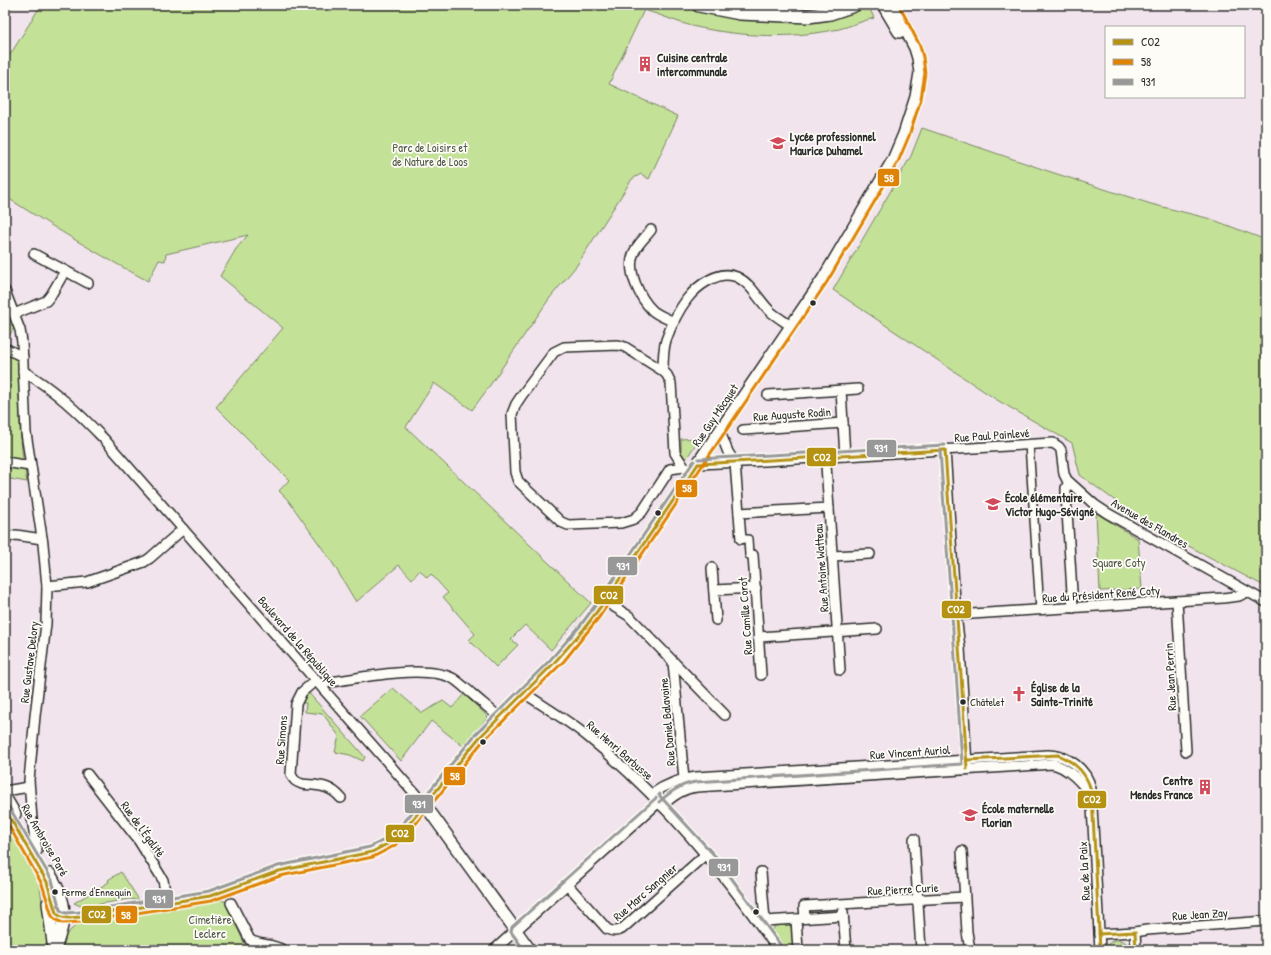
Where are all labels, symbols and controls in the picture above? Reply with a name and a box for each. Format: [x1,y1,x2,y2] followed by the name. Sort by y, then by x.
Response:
[1105,26,1245,98] legend
[1141,33,1160,50] text: CO2
[657,49,728,80] place label: Cuisine centrale intercommunale
[1141,53,1151,70] text: 58
[636,55,654,73] building icon: Cuisine centrale intercommunale
[1141,73,1155,90] text: 931
[790,128,877,159] place label: Lycée professionnel Maurice Duhamel
[769,134,787,152] school or university icon: Lycée professionnel Maurice Duhamel
[392,139,468,170] park label: Parc de Loisirs et de Nature de Loos
[877,168,900,187] line badge: 58
[884,171,894,185] text: 58
[808,298,818,308] unlabelled marker
[688,380,743,450] street label: Rue Guy Môcquet
[753,403,831,425] street label: Rue Auguste Rodin
[954,424,1030,446] street label: Rue Paul Painlevé
[866,439,897,458] line badge: 931
[875,441,887,455] text: 931
[806,447,837,467] line badge: CO2
[813,450,831,464] text: CO2
[675,479,698,498] line badge: 58
[682,481,692,495] text: 58
[1005,489,1094,521] place label: École élémentaire Victor Hugo-Sévigné
[1108,494,1192,552] street label: Avenue des Flandres
[984,495,1002,513] school or university icon: École élémentaire Victor Hugo-Sévigné
[653,508,663,518] unlabelled marker
[809,523,833,613] street label: Rue Antoine Watteau
[1092,554,1146,571] park label: Square Coty
[607,556,638,576] line badge: 931
[617,559,629,573] text: 931
[734,576,756,655] street label: Rue Camille Corot
[1042,581,1160,607] street label: Rue du Président René Coty
[593,585,624,605] line badge: CO2
[600,588,618,602] text: CO2
[254,592,342,690] street label: Boulevard de la République
[941,600,972,619] line badge: CO2
[947,602,965,616] text: CO2
[16,620,42,704] street label: Rue Gustave Delory
[1160,643,1180,711] street label: Rue Jean Perrin
[655,677,679,767] street label: Rue Daniel Balavoine
[1031,679,1093,710] place label: Église de la Sainte-Trinité
[1010,685,1028,703] church icon: Église de la Sainte-Trinité
[970,695,1004,709] place label: Châtelet
[958,697,968,707] marker: Châtelet
[271,715,291,765] street label: Rue Simons
[583,716,657,784] street label: Rue Henri Barbusse
[478,737,488,747] unlabelled marker
[869,741,951,763] street label: Rue Vincent Auriol
[443,766,466,786] line badge: 58
[450,769,460,783] text: 58
[1130,772,1193,803] place label: Centre Mendes France
[1196,778,1214,796] building icon: Centre Mendes France
[1077,790,1107,809] line badge: CO2
[1083,792,1101,806] text: CO2
[404,794,434,814] line badge: 931
[413,797,425,811] text: 931
[117,798,169,861] street label: Rue de l'Égalité
[981,800,1054,831] place label: École maternelle Florian
[17,801,73,879] street label: Rue Ambroise Paré
[961,806,979,824] school or university icon: École maternelle Florian
[385,824,415,843] line badge: CO2
[391,826,409,840] text: CO2
[1074,841,1094,901] street label: Rue de la Paix
[708,858,739,877] line badge: 931
[609,859,681,925] street label: Rue Marc Sangnier
[718,860,730,874] text: 931
[867,879,939,899] street label: Rue Pierre Curie
[61,885,131,899] place label: Ferme d'Ennequin
[50,887,60,897] marker: Ferme d'Ennequin
[144,889,174,909] line badge: 931
[153,892,165,906] text: 931
[1172,904,1228,924] street label: Rue Jean Zay
[81,905,112,924] line badge: CO2
[115,905,138,924] line badge: 58
[88,907,106,921] text: CO2
[751,907,761,917] unlabelled marker
[121,908,131,922] text: 58
[188,911,232,942] park label: Cimetière Leclerc

